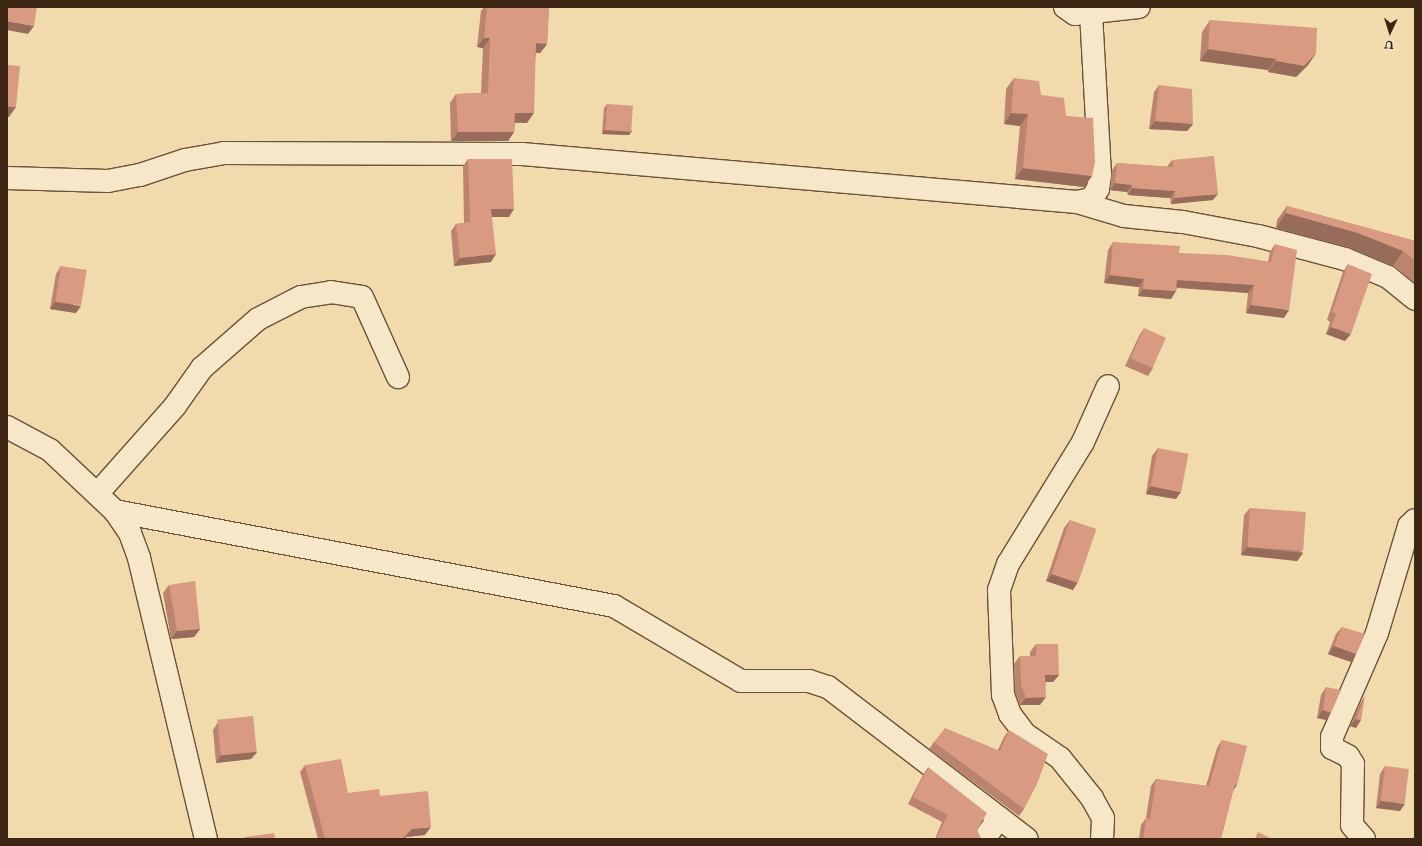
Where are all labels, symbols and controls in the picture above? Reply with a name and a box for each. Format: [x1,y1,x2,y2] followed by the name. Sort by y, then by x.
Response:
[1370,12,1410,52] north arrow
[1384,37,1394,51] text: U

